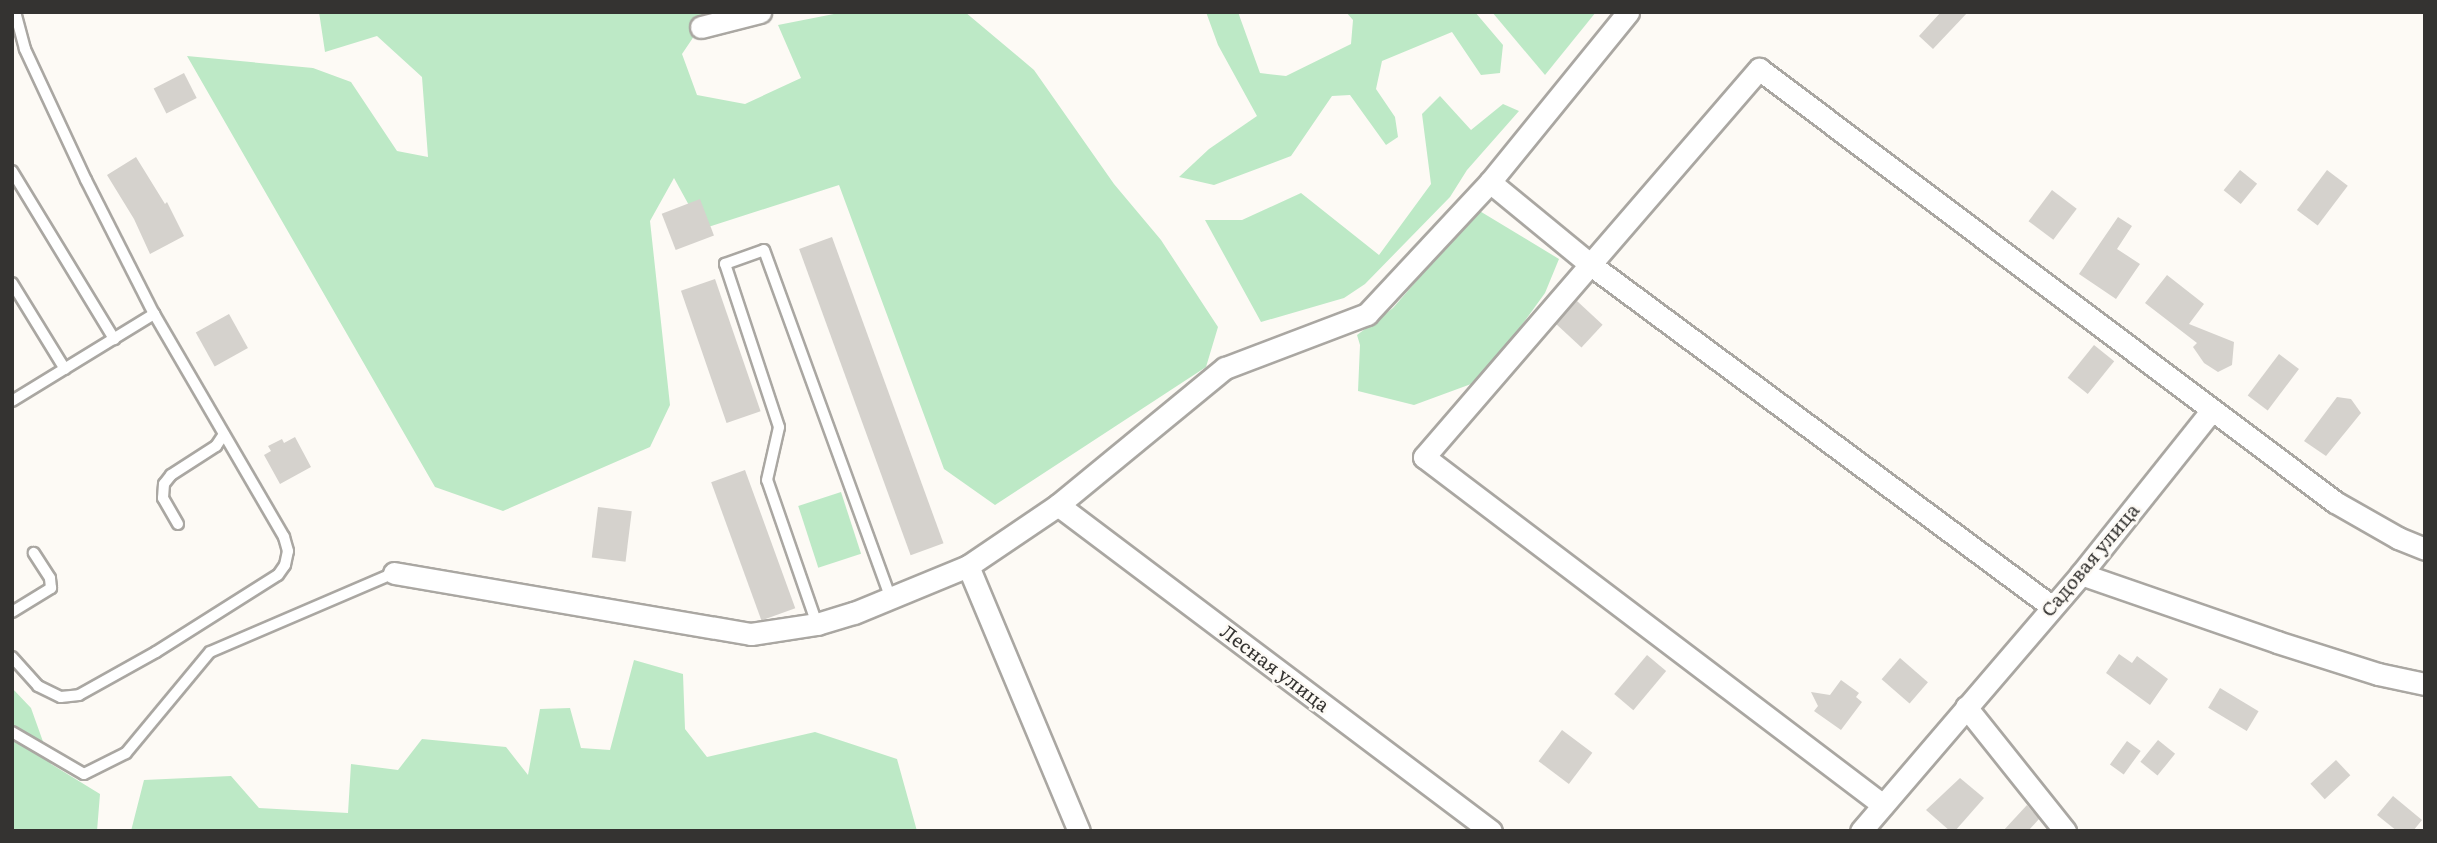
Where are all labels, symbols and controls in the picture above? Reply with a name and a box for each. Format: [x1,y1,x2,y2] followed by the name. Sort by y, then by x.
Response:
[2036,499,2144,621] street label: Садовая улица
[1216,620,1334,716] street label: Лесная улица

